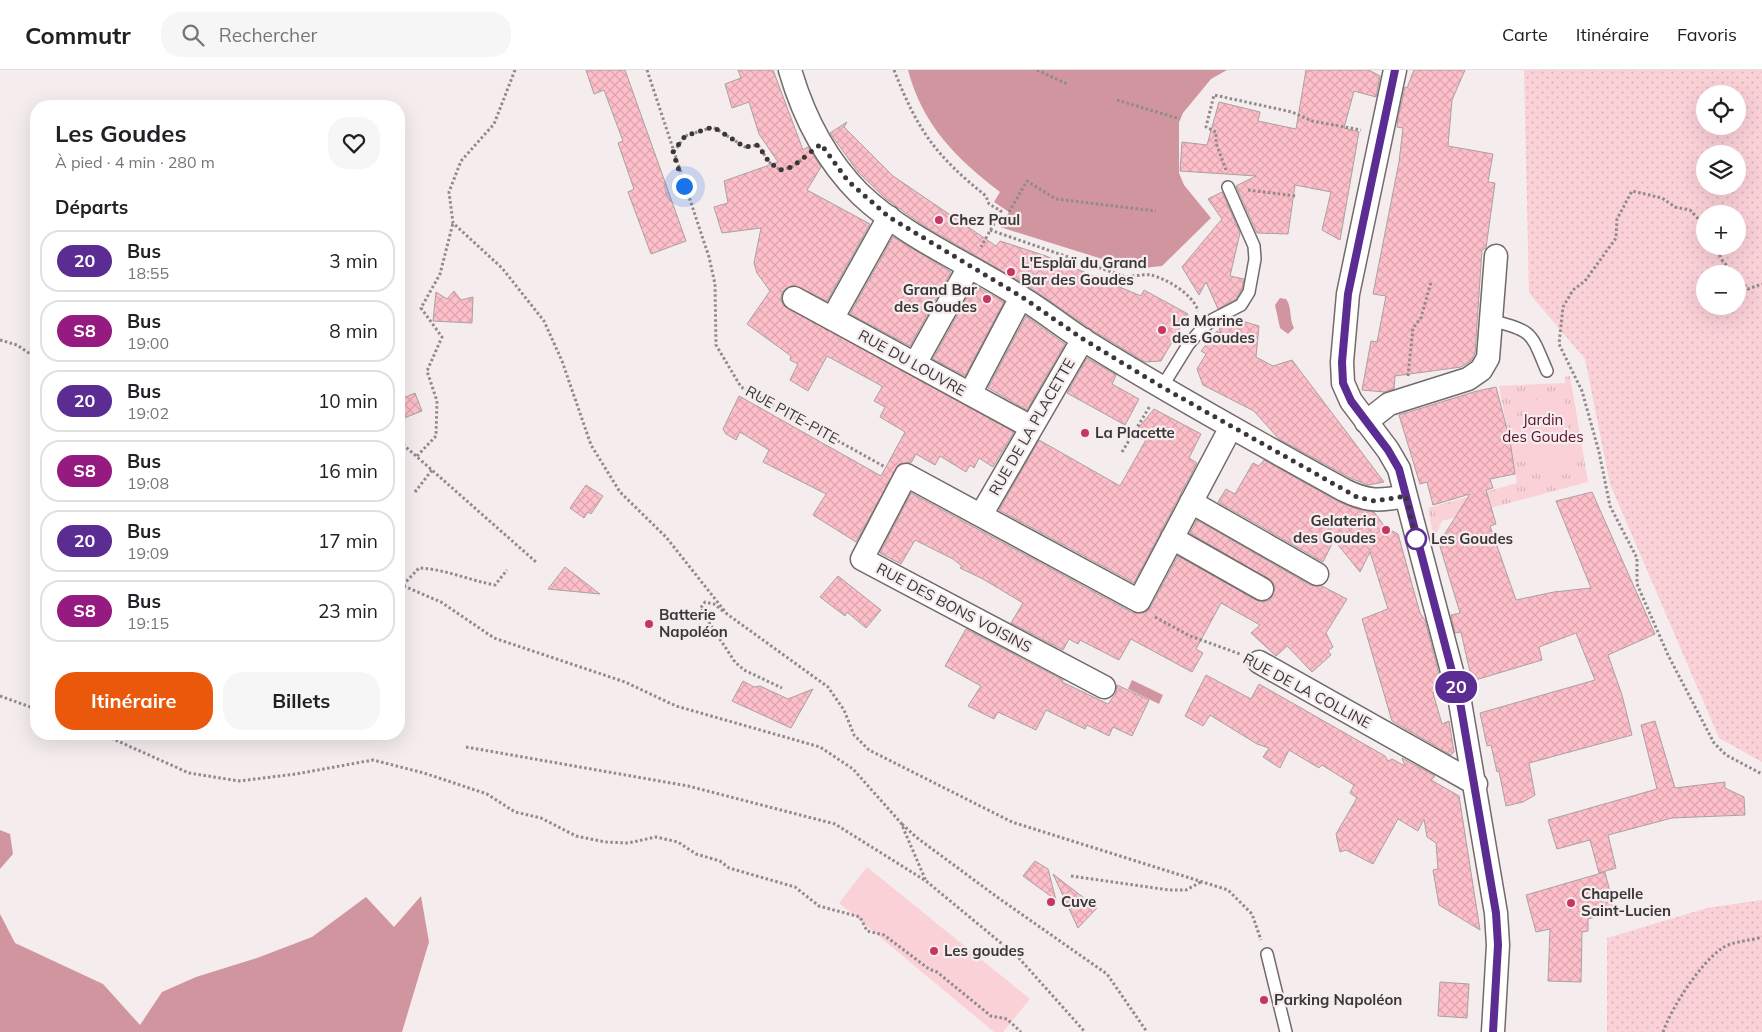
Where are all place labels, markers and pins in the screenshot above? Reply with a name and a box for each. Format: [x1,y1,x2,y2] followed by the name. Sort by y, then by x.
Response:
[949,210,1020,229] place label: Chez Paul
[933,214,945,226] marker: Chez Paul
[1021,253,1147,289] place label: L'Esplaï du Grand Bar des Goudes
[1005,266,1017,278] marker: L'Esplaï du Grand Bar des Goudes
[894,280,977,316] place label: Grand Bar des Goudes
[981,293,993,305] marker: Grand Bar des Goudes
[1172,311,1255,347] place label: La Marine des Goudes
[1156,324,1168,336] marker: La Marine des Goudes
[1095,423,1175,442] place label: La Placette
[1079,427,1091,439] marker: La Placette
[1293,511,1376,547] place label: Gelateria des Goudes
[1380,524,1392,536] marker: Gelateria des Goudes
[1405,528,1427,550] marker: Les Goudes
[1431,529,1513,548] place label: Les Goudes
[659,605,728,641] place label: Batterie Napoléon
[643,618,655,630] marker: Batterie Napoléon
[1581,884,1671,920] place label: Chapelle Saint-Lucien
[1061,892,1096,911] place label: Cuve
[1045,896,1057,908] marker: Cuve
[1565,897,1577,909] marker: Chapelle Saint-Lucien
[944,941,1024,960] place label: Les goudes
[928,945,940,957] marker: Les goudes
[1274,990,1402,1009] place label: Parking Napoléon
[1258,994,1270,1006] marker: Parking Napoléon

